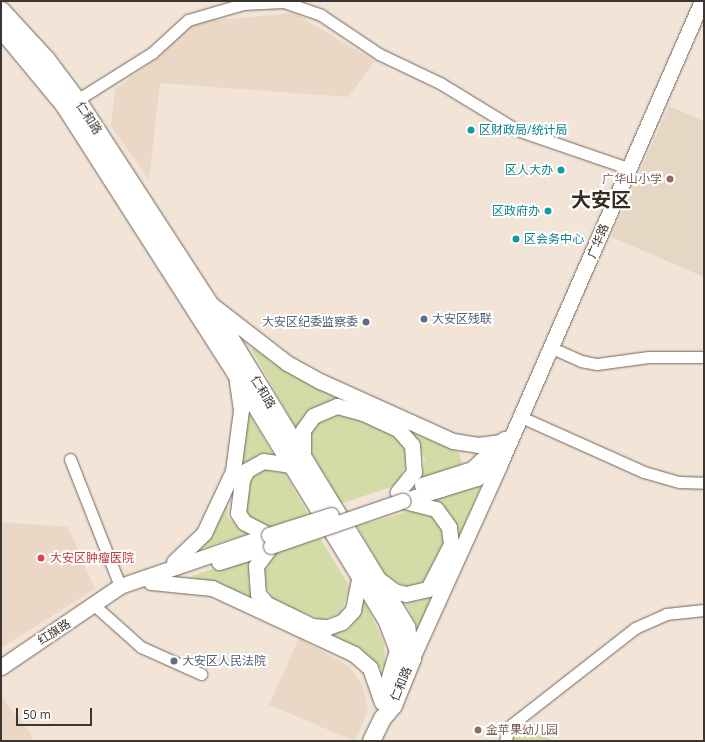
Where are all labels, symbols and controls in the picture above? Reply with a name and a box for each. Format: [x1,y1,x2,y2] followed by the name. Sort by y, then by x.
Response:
[73,99,105,137] street label: 仁和路
[479,123,567,137] place label: 区财政局/统计局
[466,125,476,135] marker: 区财政局/统计局
[505,163,553,177] place label: 区人大办
[556,165,566,175] marker: 区人大办
[602,172,662,186] place label: 广华山小学
[665,174,675,184] marker: 广华山小学
[571,187,631,211] district label: 大安区
[492,204,540,218] place label: 区政府办
[543,206,553,216] marker: 区政府办
[584,222,612,260] street label: 广华路
[524,232,584,246] place label: 区会务中心
[511,234,521,244] marker: 区会务中心
[432,312,492,326] place label: 大安区残联
[419,314,429,324] marker: 大安区残联
[262,315,358,329] place label: 大安区纪委监察委
[361,317,371,327] marker: 大安区纪委监察委
[248,373,278,411] street label: 仁和路
[50,551,134,565] place label: 大安区肿瘤医院
[35,552,47,564] marker: 大安区肿瘤医院
[35,616,73,648] street label: 红旗路
[182,654,266,668] place label: 大安区人民法院
[169,656,179,666] marker: 大安区人民法院
[387,665,415,703] street label: 仁和路
[18,700,94,726] scale bar
[23,706,51,723] text: 50 m
[486,723,558,737] place label: 金苹果幼儿园
[473,725,483,735] marker: 金苹果幼儿园

